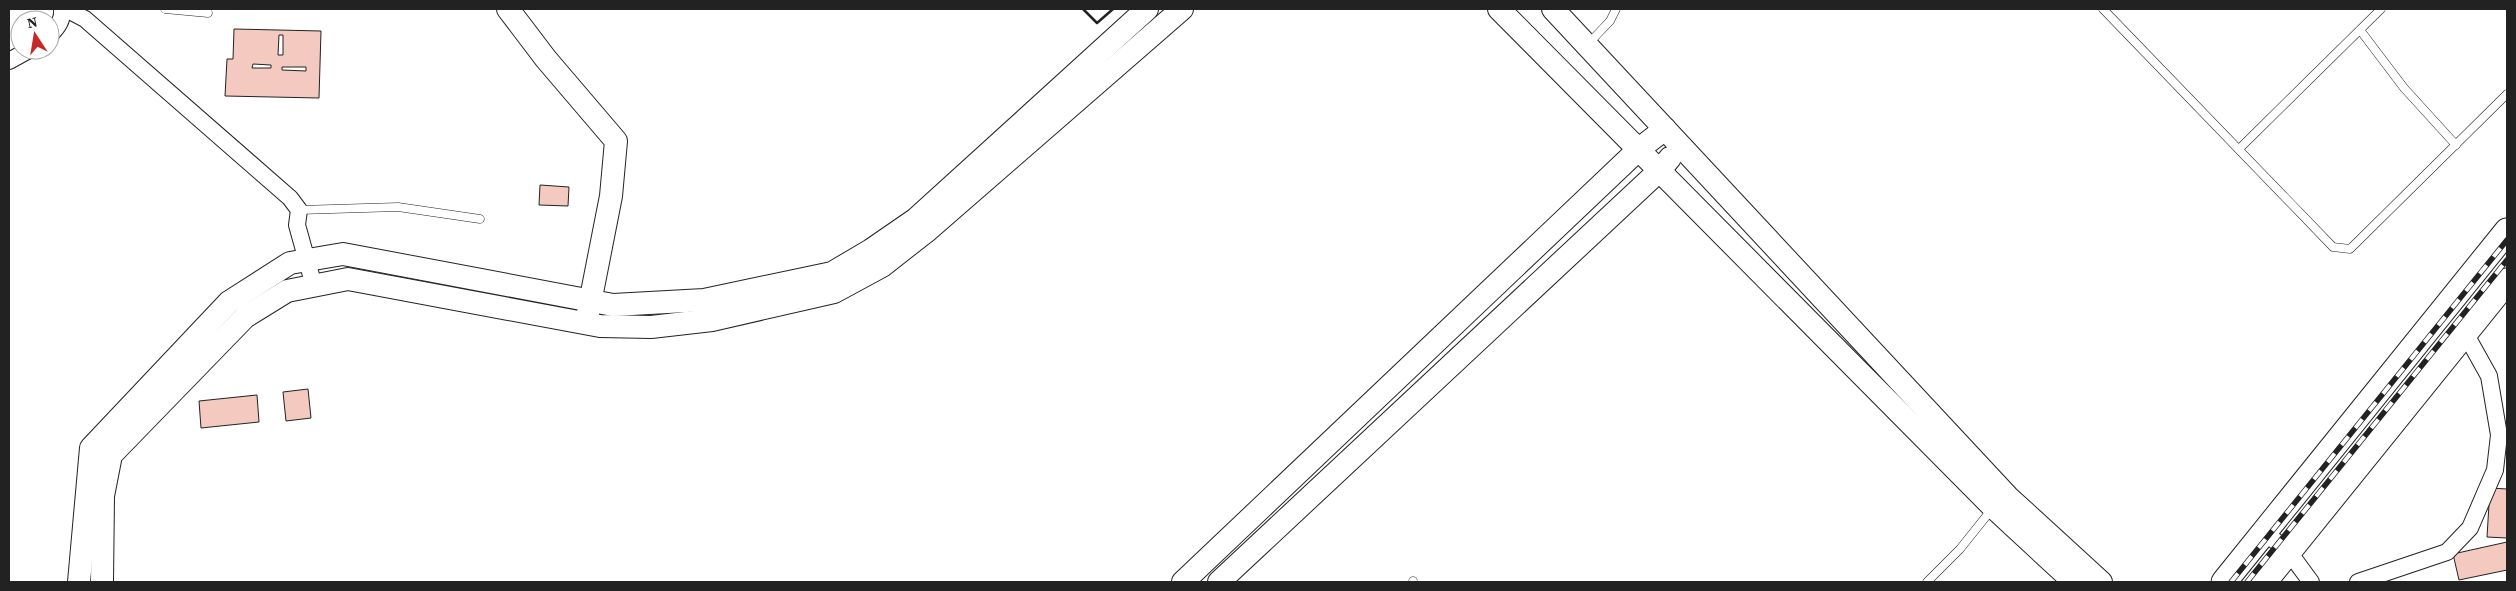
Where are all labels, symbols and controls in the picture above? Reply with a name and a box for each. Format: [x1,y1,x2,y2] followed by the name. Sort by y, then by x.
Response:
[10,10,60,60] north arrow
[25,11,39,33] text: N

